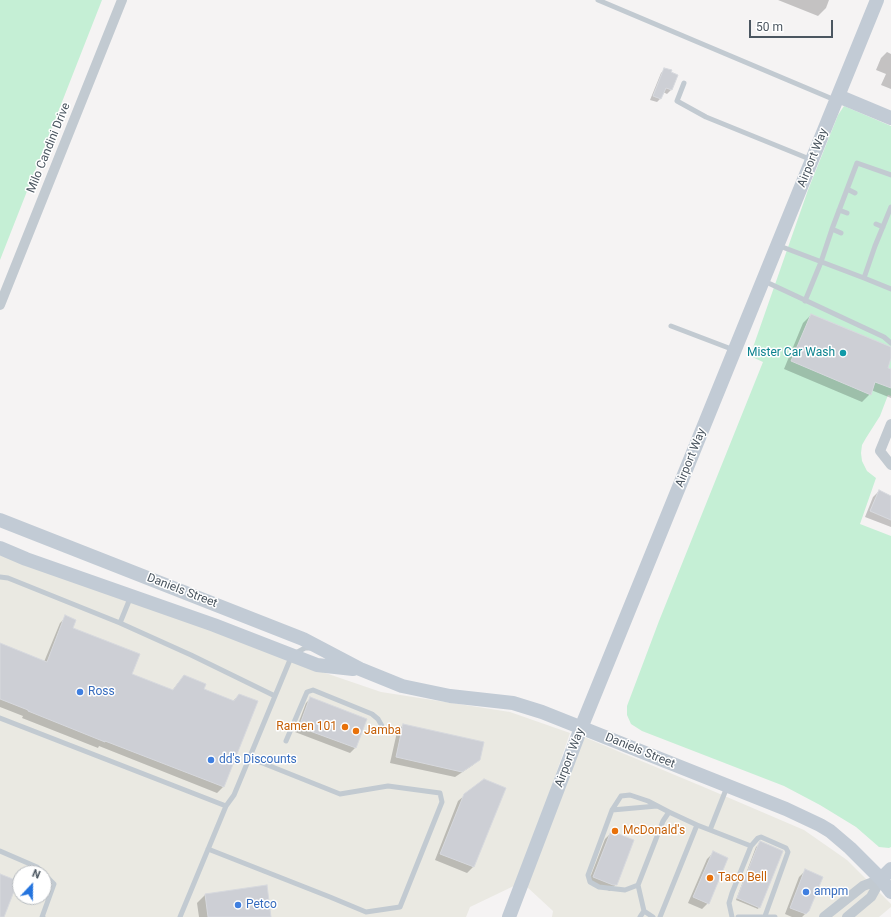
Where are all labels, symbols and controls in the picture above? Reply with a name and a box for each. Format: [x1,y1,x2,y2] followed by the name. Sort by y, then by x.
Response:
[751,12,835,38] scale bar
[756,20,783,34] text: 50 m
[24,101,74,195] street label: Milo Candini Drive
[795,126,831,190] street label: Airport Way
[747,346,835,360] place label: Mister Car Wash
[838,348,848,358] marker: Mister Car Wash
[673,426,709,490] street label: Airport Way
[145,571,219,611] street label: Daniels Street
[88,685,115,699] place label: Ross
[75,687,85,697] marker: Ross
[276,720,337,734] place label: Ramen 101
[340,722,350,732] marker: Ramen 101
[364,724,401,738] place label: Jamba
[351,726,361,736] marker: Jamba
[552,726,588,790] street label: Airport Way
[603,730,677,772] street label: Daniels Street
[219,753,297,767] place label: dd's Discounts
[206,755,216,765] marker: dd's Discounts
[623,824,685,838] place label: McDonald's
[610,826,620,836] marker: McDonald's
[12,865,52,905] north arrow
[30,867,42,882] text: N
[718,871,767,885] place label: Taco Bell
[705,873,715,883] marker: Taco Bell
[814,885,848,899] place label: ampm
[801,887,811,897] marker: ampm
[246,898,277,912] place label: Petco
[233,900,243,910] marker: Petco

